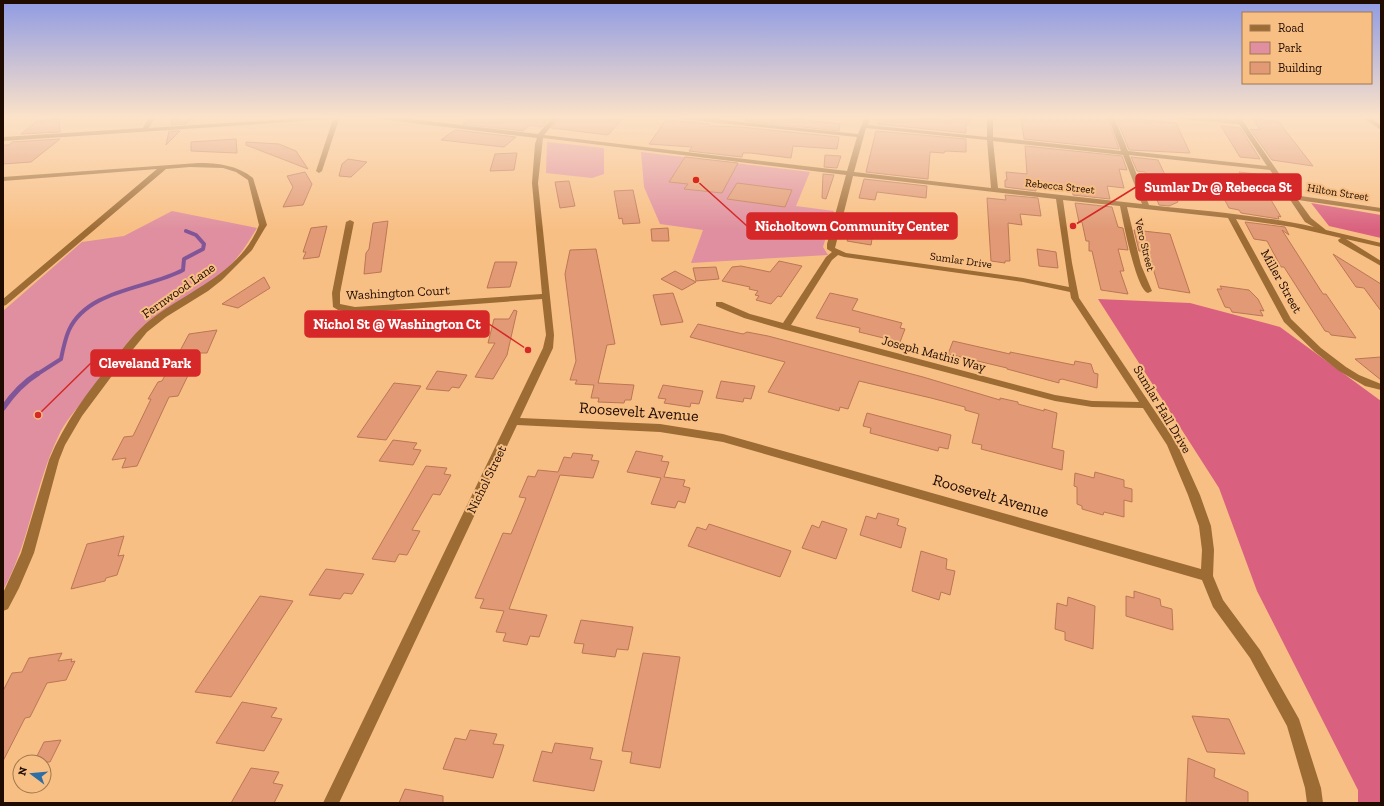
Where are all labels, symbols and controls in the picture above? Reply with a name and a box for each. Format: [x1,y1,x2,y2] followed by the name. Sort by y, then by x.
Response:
[1242,12,1372,84] legend
[1278,21,1304,35] text: Road
[1278,41,1303,55] text: Park
[1278,61,1322,75] text: Building
[1136,174,1301,200] callout: Sumlar Dr @ Rebecca St
[1025,176,1096,197] street label: Rebecca Street
[1144,179,1292,196] text: Sumlar Dr @ Rebecca St
[1306,181,1370,204] street label: Hilton Street
[747,213,957,239] callout: Nicholtown Community Center
[1132,217,1157,273] street label: Vero Street
[755,218,949,235] text: Nicholtown Community Center
[1258,247,1305,316] street label: Miller Street
[929,250,993,271] street label: Sumlar Drive
[139,260,218,321] street label: Fernwood Lane
[346,282,450,303] street label: Washington Court
[305,311,489,337] callout: Nichol St @ Washington Ct
[313,316,481,333] text: Nichol St @ Washington Ct
[880,332,988,375] street label: Joseph Mathis Way
[91,350,200,376] callout: Cleveland Park
[99,355,192,372] text: Cleveland Park
[1130,363,1195,456] street label: Sumlar Hall Drive
[579,398,699,425] street label: Roosevelt Avenue
[464,443,509,516] street label: Nichol Street
[931,470,1051,521] street label: Roosevelt Avenue
[12,754,52,794] north arrow
[15,765,30,777] text: N

